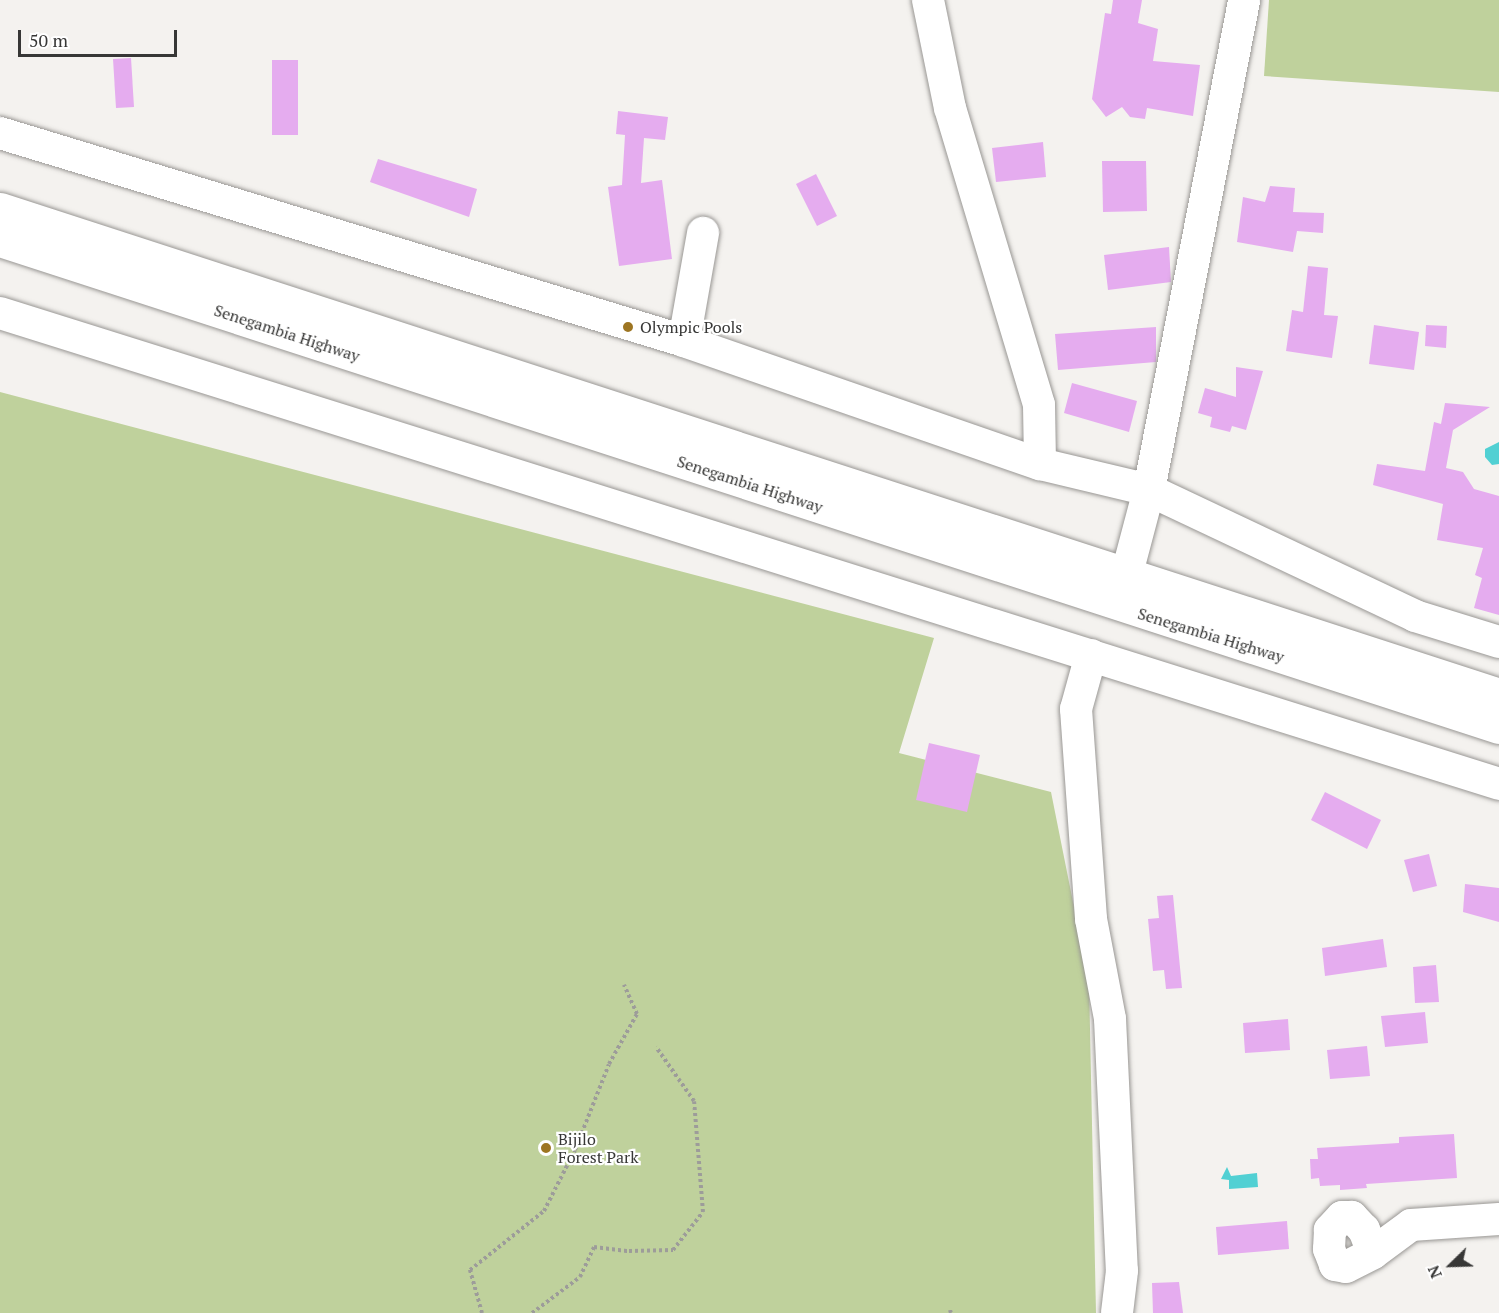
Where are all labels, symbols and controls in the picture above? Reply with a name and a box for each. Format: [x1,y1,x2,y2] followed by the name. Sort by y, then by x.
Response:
[21,18,180,56] scale bar
[29,28,68,52] text: 50 m
[212,300,362,366] street label: Senegambia Highway
[640,317,742,337] place label: Olympic Pools
[621,320,635,334] marker: Olympic Pools
[675,451,825,517] street label: Senegambia Highway
[1135,604,1287,666] street label: Senegambia Highway
[558,1129,638,1167] place label: Bijilo Forest Park
[539,1141,553,1155] marker: Bijilo Forest Park
[1421,1235,1481,1295] north arrow
[1422,1262,1447,1282] text: N

